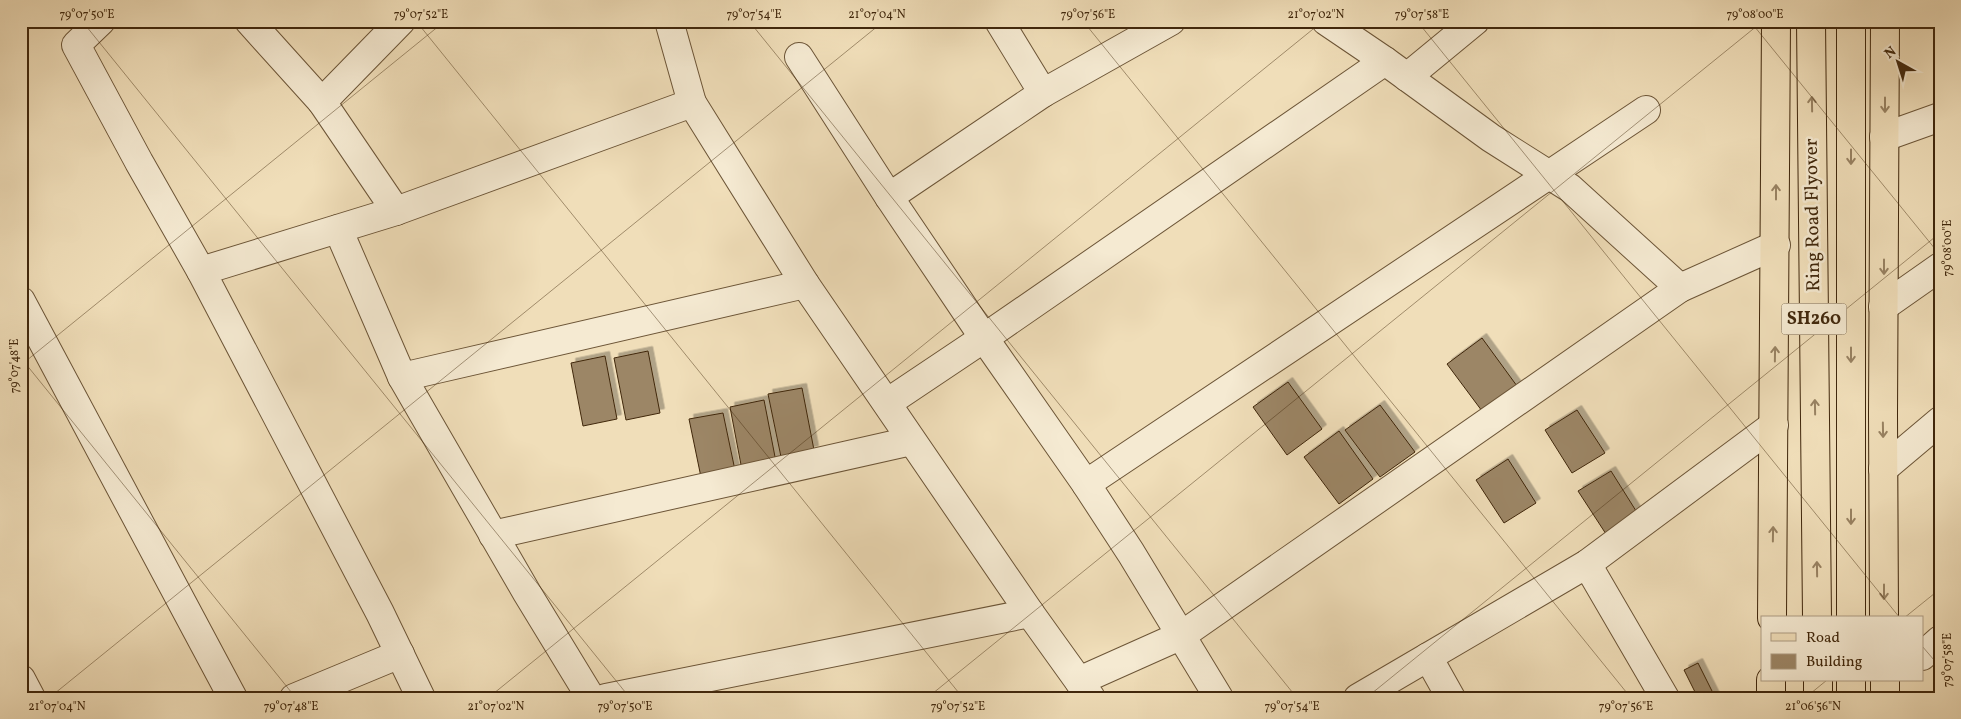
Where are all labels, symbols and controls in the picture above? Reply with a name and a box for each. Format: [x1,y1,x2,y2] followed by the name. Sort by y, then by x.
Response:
[59,7,115,23] text: 79°07'50"E
[394,7,448,23] text: 79°07'52"E
[726,7,782,23] text: 79°07'54"E
[848,7,906,23] text: 21°07'04"N
[1061,7,1115,23] text: 79°07'56"E
[1288,7,1345,23] text: 21°07'02"N
[1395,7,1449,23] text: 79°07'58"E
[1726,7,1784,23] text: 79°08'00"E
[1874,38,1924,88] north arrow
[1881,42,1901,64] text: N
[1807,96,1817,112] one-way arrow
[1880,96,1890,113] one-way arrow
[1799,138,1827,292] street label: Ring Road Flyover
[1846,149,1856,165] one-way arrow
[1771,184,1781,200] one-way arrow
[1940,219,1956,277] text: 79°08'00"E
[1879,259,1888,275] one-way arrow
[1782,304,1846,334] road number: SH260
[7,339,23,393] text: 79°07'48"E
[1770,346,1780,362] one-way arrow
[1846,346,1856,363] one-way arrow
[1810,399,1820,415] one-way arrow
[1878,422,1888,438] one-way arrow
[1846,509,1856,525] one-way arrow
[1768,526,1778,542] one-way arrow
[1812,561,1822,578] one-way arrow
[1879,584,1889,600] one-way arrow
[1761,616,1924,682] legend
[1806,628,1840,649] text: Road
[1940,633,1956,687] text: 79°07'58"E
[1806,652,1863,673] text: Building
[28,699,86,715] text: 21°07'04"N
[264,699,318,715] text: 79°07'48"E
[468,699,525,715] text: 21°07'02"N
[597,699,653,715] text: 79°07'50"E
[931,699,985,715] text: 79°07'52"E
[1264,699,1320,715] text: 79°07'54"E
[1599,699,1653,715] text: 79°07'56"E
[1785,699,1841,715] text: 21°06'56"N

